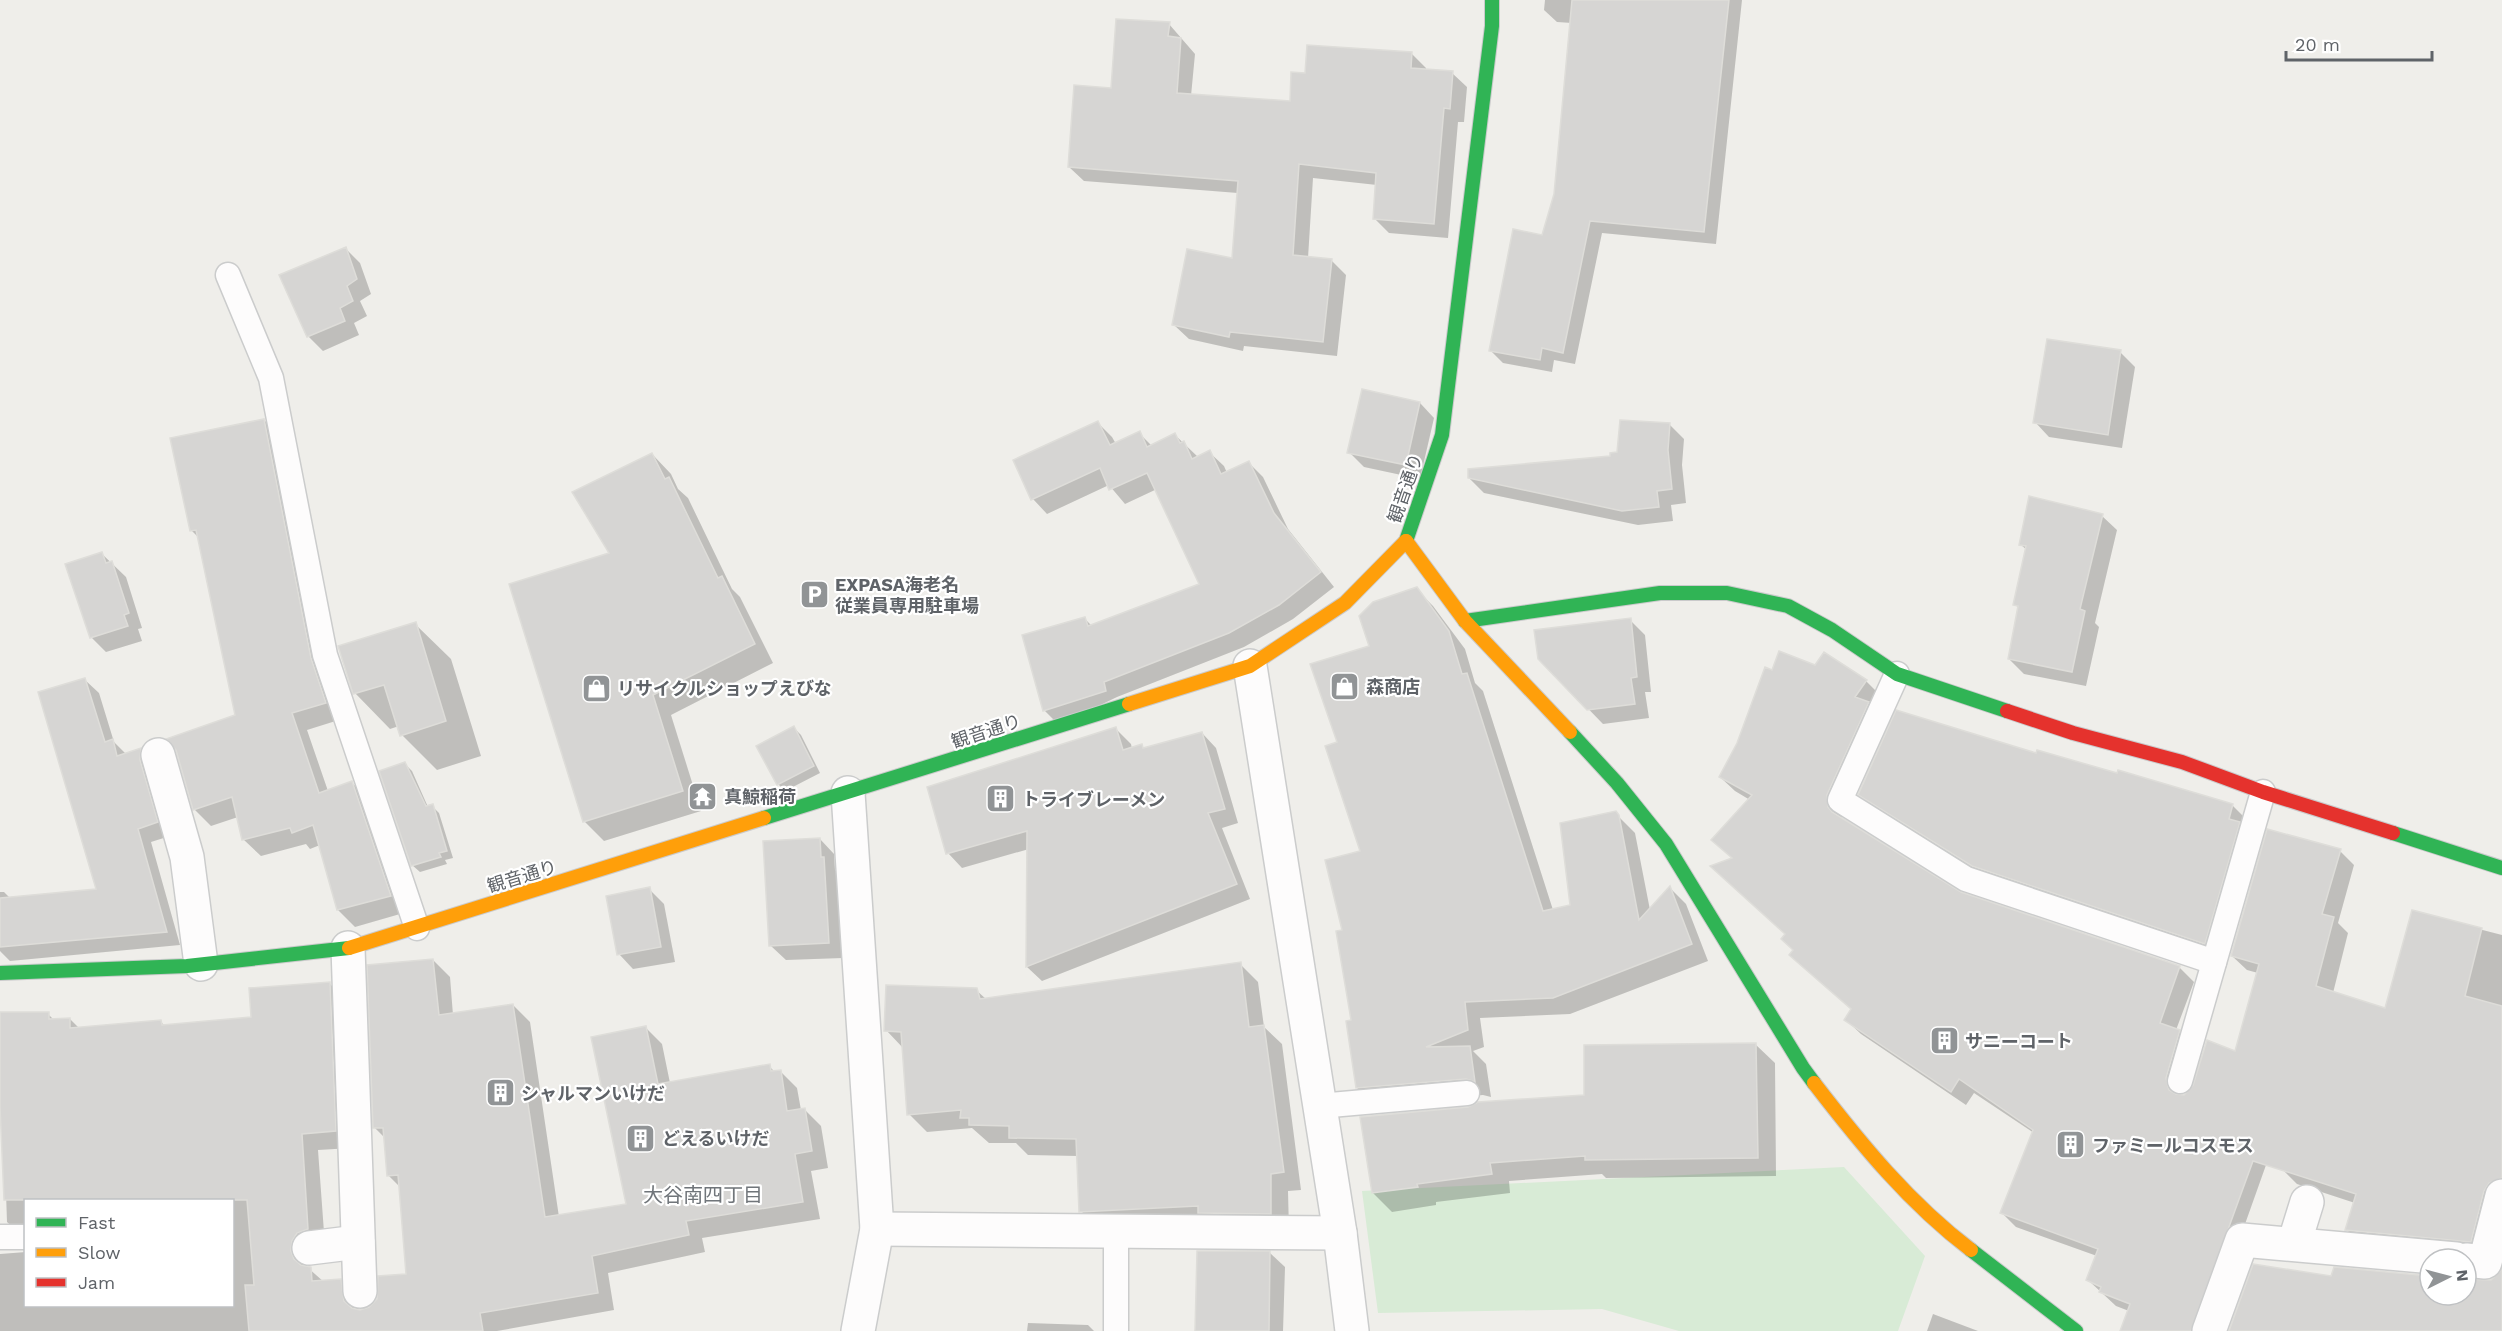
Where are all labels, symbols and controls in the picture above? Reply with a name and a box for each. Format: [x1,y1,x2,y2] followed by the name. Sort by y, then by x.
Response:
[2286,24,2432,62] scale bar
[2295,34,2340,55] text: 20 m
[1383,451,1427,525] street label: 観音通り
[835,574,979,616] place label: EXPASA海老名 従業員専用駐車場
[798,578,830,610] parking icon: EXPASA海老名 従業員専用駐車場
[1329,670,1361,702] shop icon: 森商店
[580,672,612,704] shop icon: リサイクルショップえびな
[1366,676,1420,697] place label: 森商店
[617,678,832,699] place label: リサイクルショップえびな
[949,710,1023,752] street label: 観音通り
[687,780,719,812] temple icon: 真鯨稲荷
[985,783,1017,815] building icon: トライブレーメン
[724,786,796,807] place label: 真鯨稲荷
[1022,789,1165,810] place label: トライブレーメン
[485,855,559,897] street label: 観音通り
[1928,1025,1960,1057] building icon: サニーコート
[1965,1031,2073,1052] place label: サニーコート
[484,1077,516,1109] building icon: シャルマンいけだ
[521,1083,665,1104] place label: シャルマンいけだ
[625,1122,657,1154] building icon: どえるいけだ
[662,1128,769,1149] place label: どえるいけだ
[2055,1129,2087,1161] building icon: ファミールコスモス
[2092,1135,2254,1156] place label: ファミールコスモス
[643,1183,763,1207] district label: 大谷南四丁目
[24,1199,234,1307] legend
[78,1212,116,1233] text: Fast
[78,1242,121,1263] text: Slow
[2418,1247,2478,1307] north arrow
[2452,1269,2472,1282] text: N
[78,1272,115,1293] text: Jam

